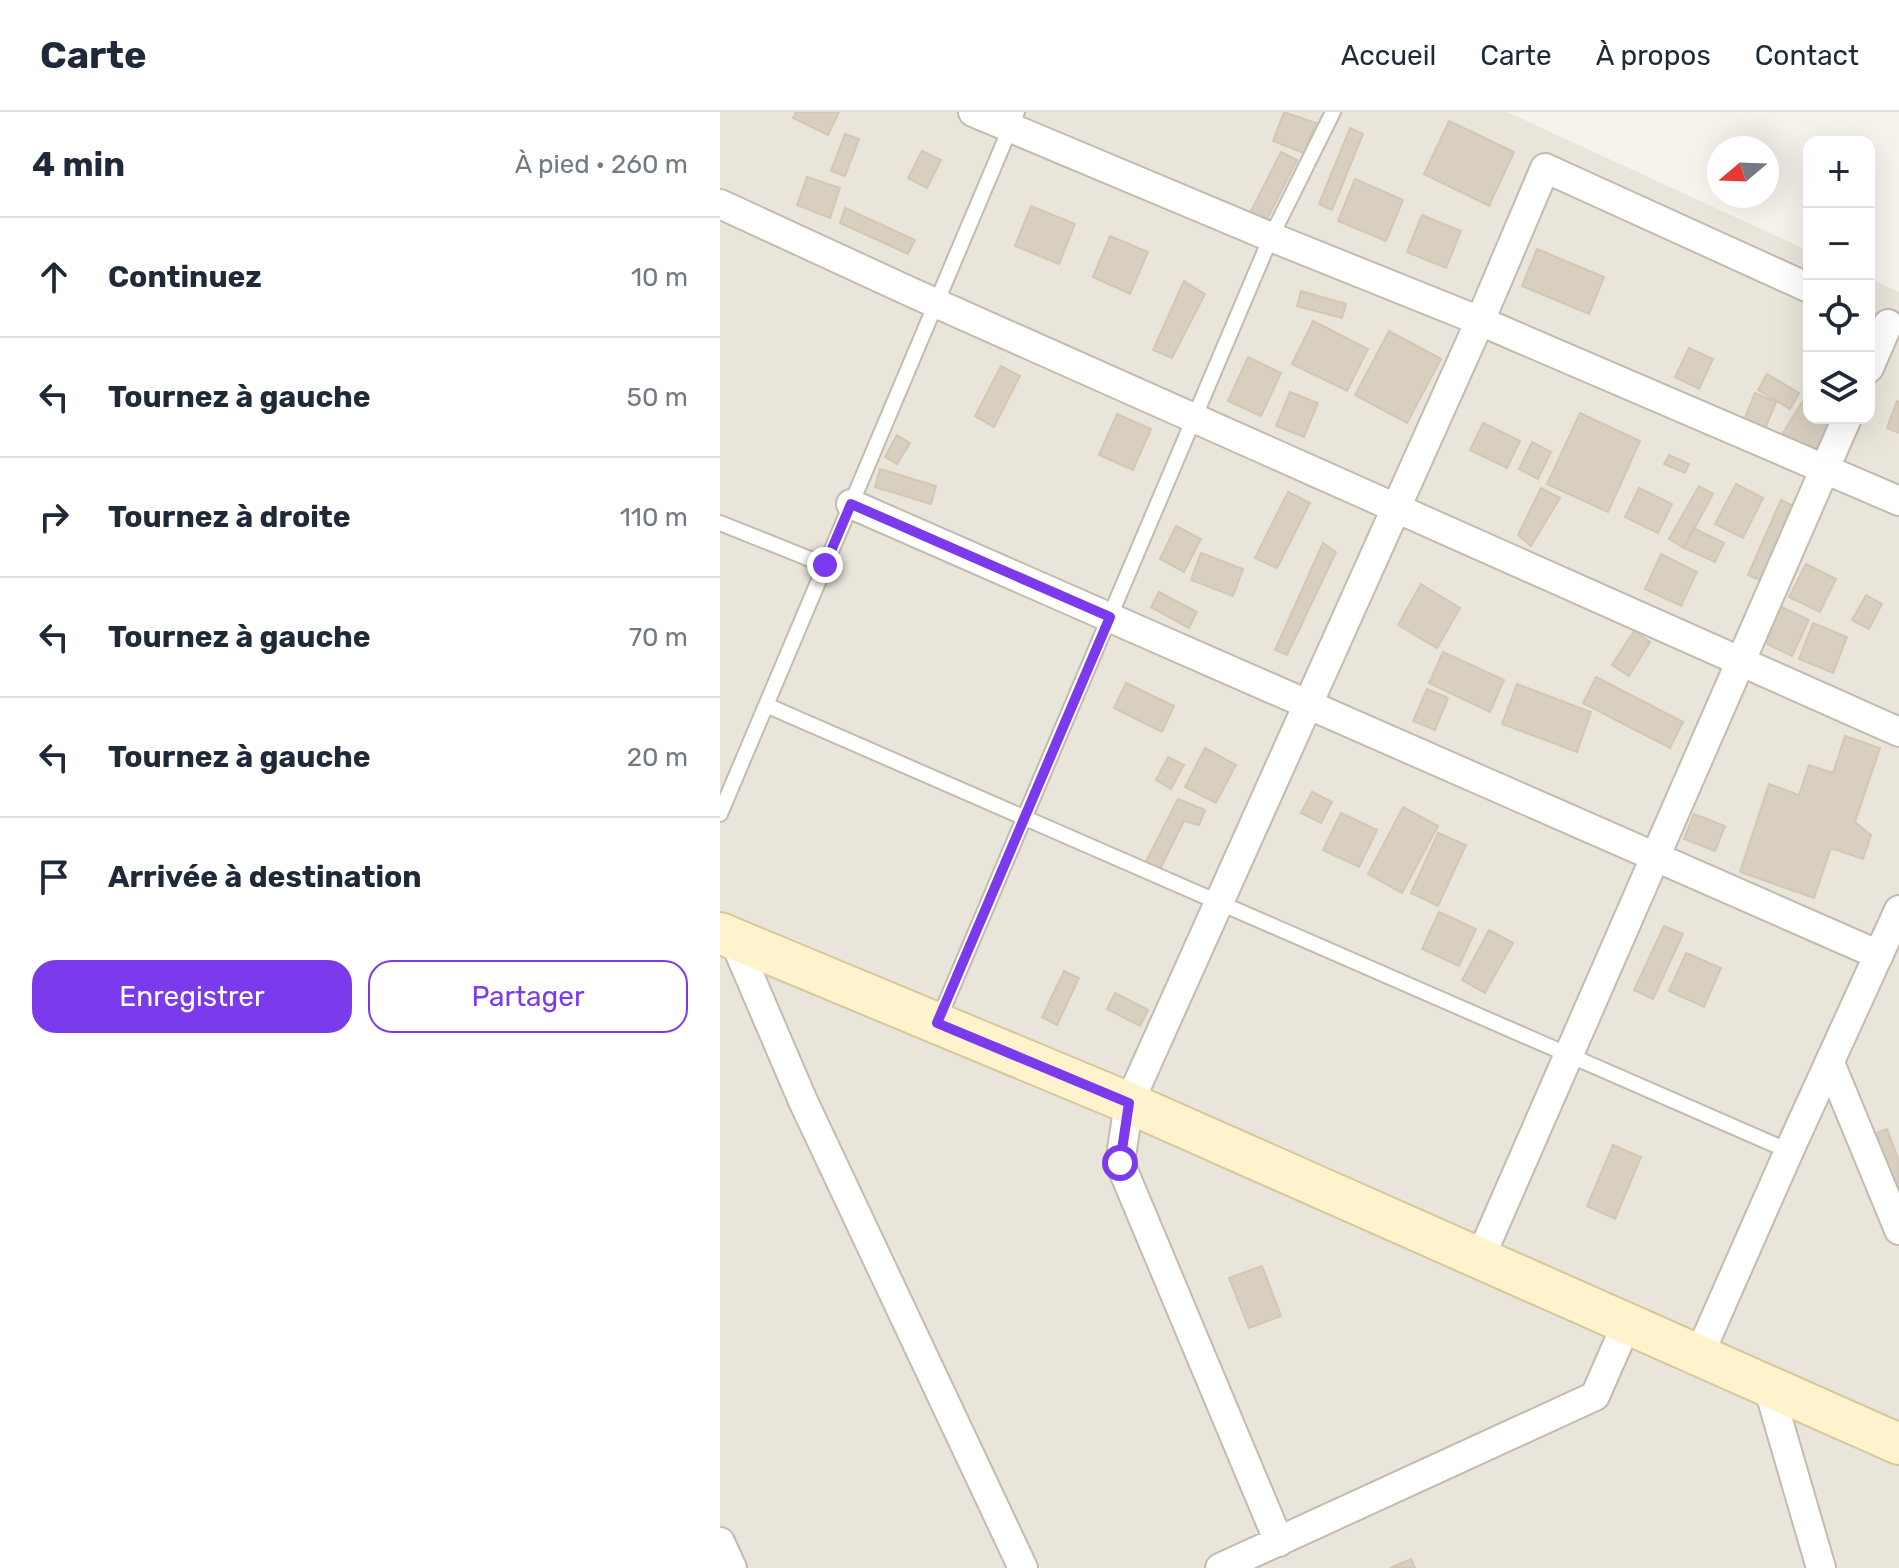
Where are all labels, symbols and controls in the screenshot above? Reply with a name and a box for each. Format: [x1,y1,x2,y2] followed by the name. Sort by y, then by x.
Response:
[40,32,147,78] text: Carte
[1341,39,1436,72] text: Accueil
[1480,39,1552,72] text: Carte
[1596,39,1711,72] text: À propos
[1755,39,1859,72] text: Contact
[1707,136,1779,208] north arrow
[1803,136,1875,424] map controls
[1803,136,1875,208] button: +
[32,144,125,185] text: 4 min
[515,149,688,180] text: À pied · 260 m
[1803,208,1875,280] button: −
[32,255,76,299] icon: ahead
[108,259,262,295] text: Continuez
[631,262,688,293] text: 10 m
[1803,280,1875,352] button: locate
[1803,352,1875,424] button: layers
[32,375,76,419] icon: left
[108,379,371,415] text: Tournez à gauche
[627,382,688,413] text: 50 m
[32,495,76,539] icon: right
[108,499,351,535] text: Tournez à droite
[620,502,688,533] text: 110 m
[807,547,843,583] route end
[32,615,76,659] icon: left
[108,619,371,655] text: Tournez à gauche
[629,622,688,653] text: 70 m
[32,735,76,779] icon: left
[108,739,371,775] text: Tournez à gauche
[627,742,688,773] text: 20 m
[32,855,76,899] icon: arrive
[108,859,422,895] text: Arrivée à destination
[32,960,352,1033] button: Enregistrer
[368,960,688,1033] button: Partager
[1102,1145,1138,1181] route start

